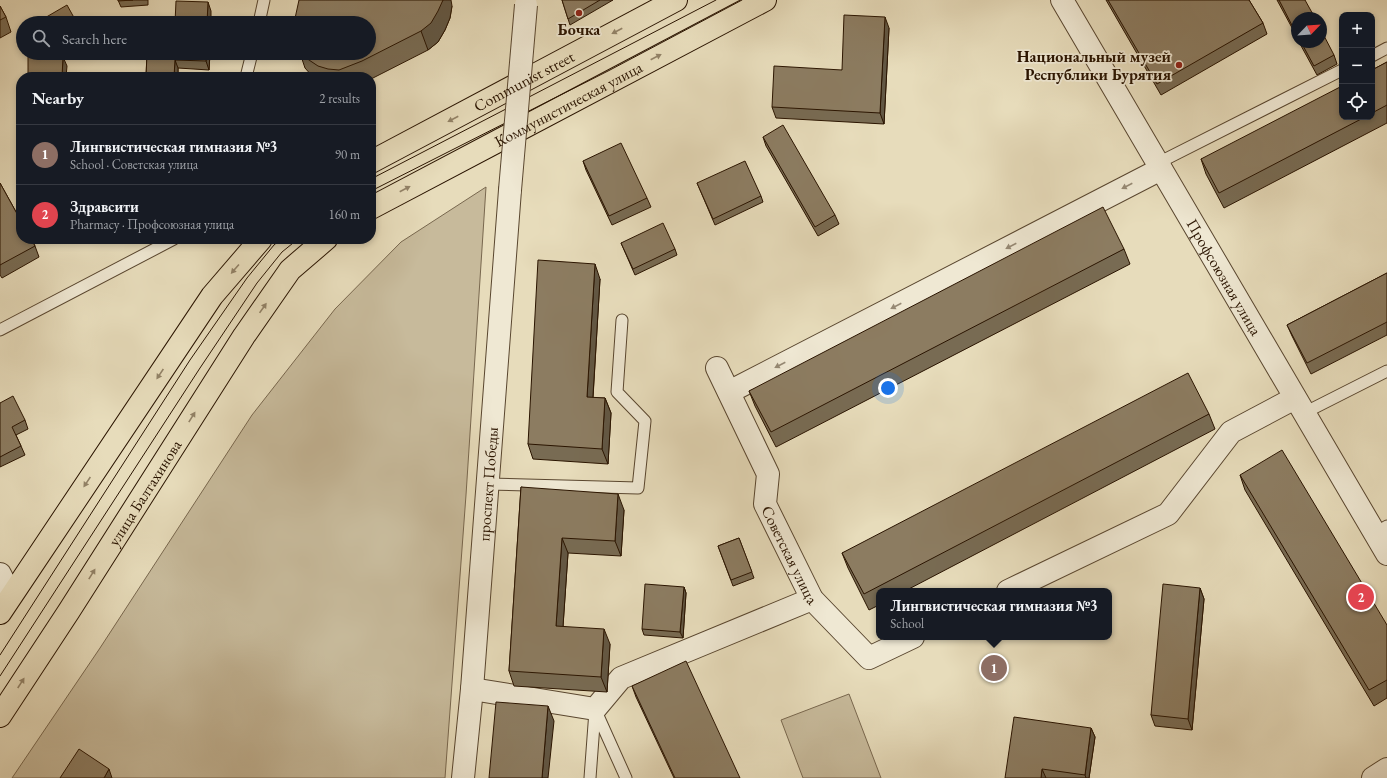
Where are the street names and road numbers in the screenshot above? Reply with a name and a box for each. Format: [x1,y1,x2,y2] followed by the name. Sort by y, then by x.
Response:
[470,46,578,117] street label: Communist street
[491,56,647,152] street label: Коммунистическая улица
[1182,215,1267,340] street label: Профсоюзная улица
[473,426,503,542] street label: проспект Победы
[103,435,187,550] street label: улица Балтахинова
[756,502,822,610] street label: Советская улица

